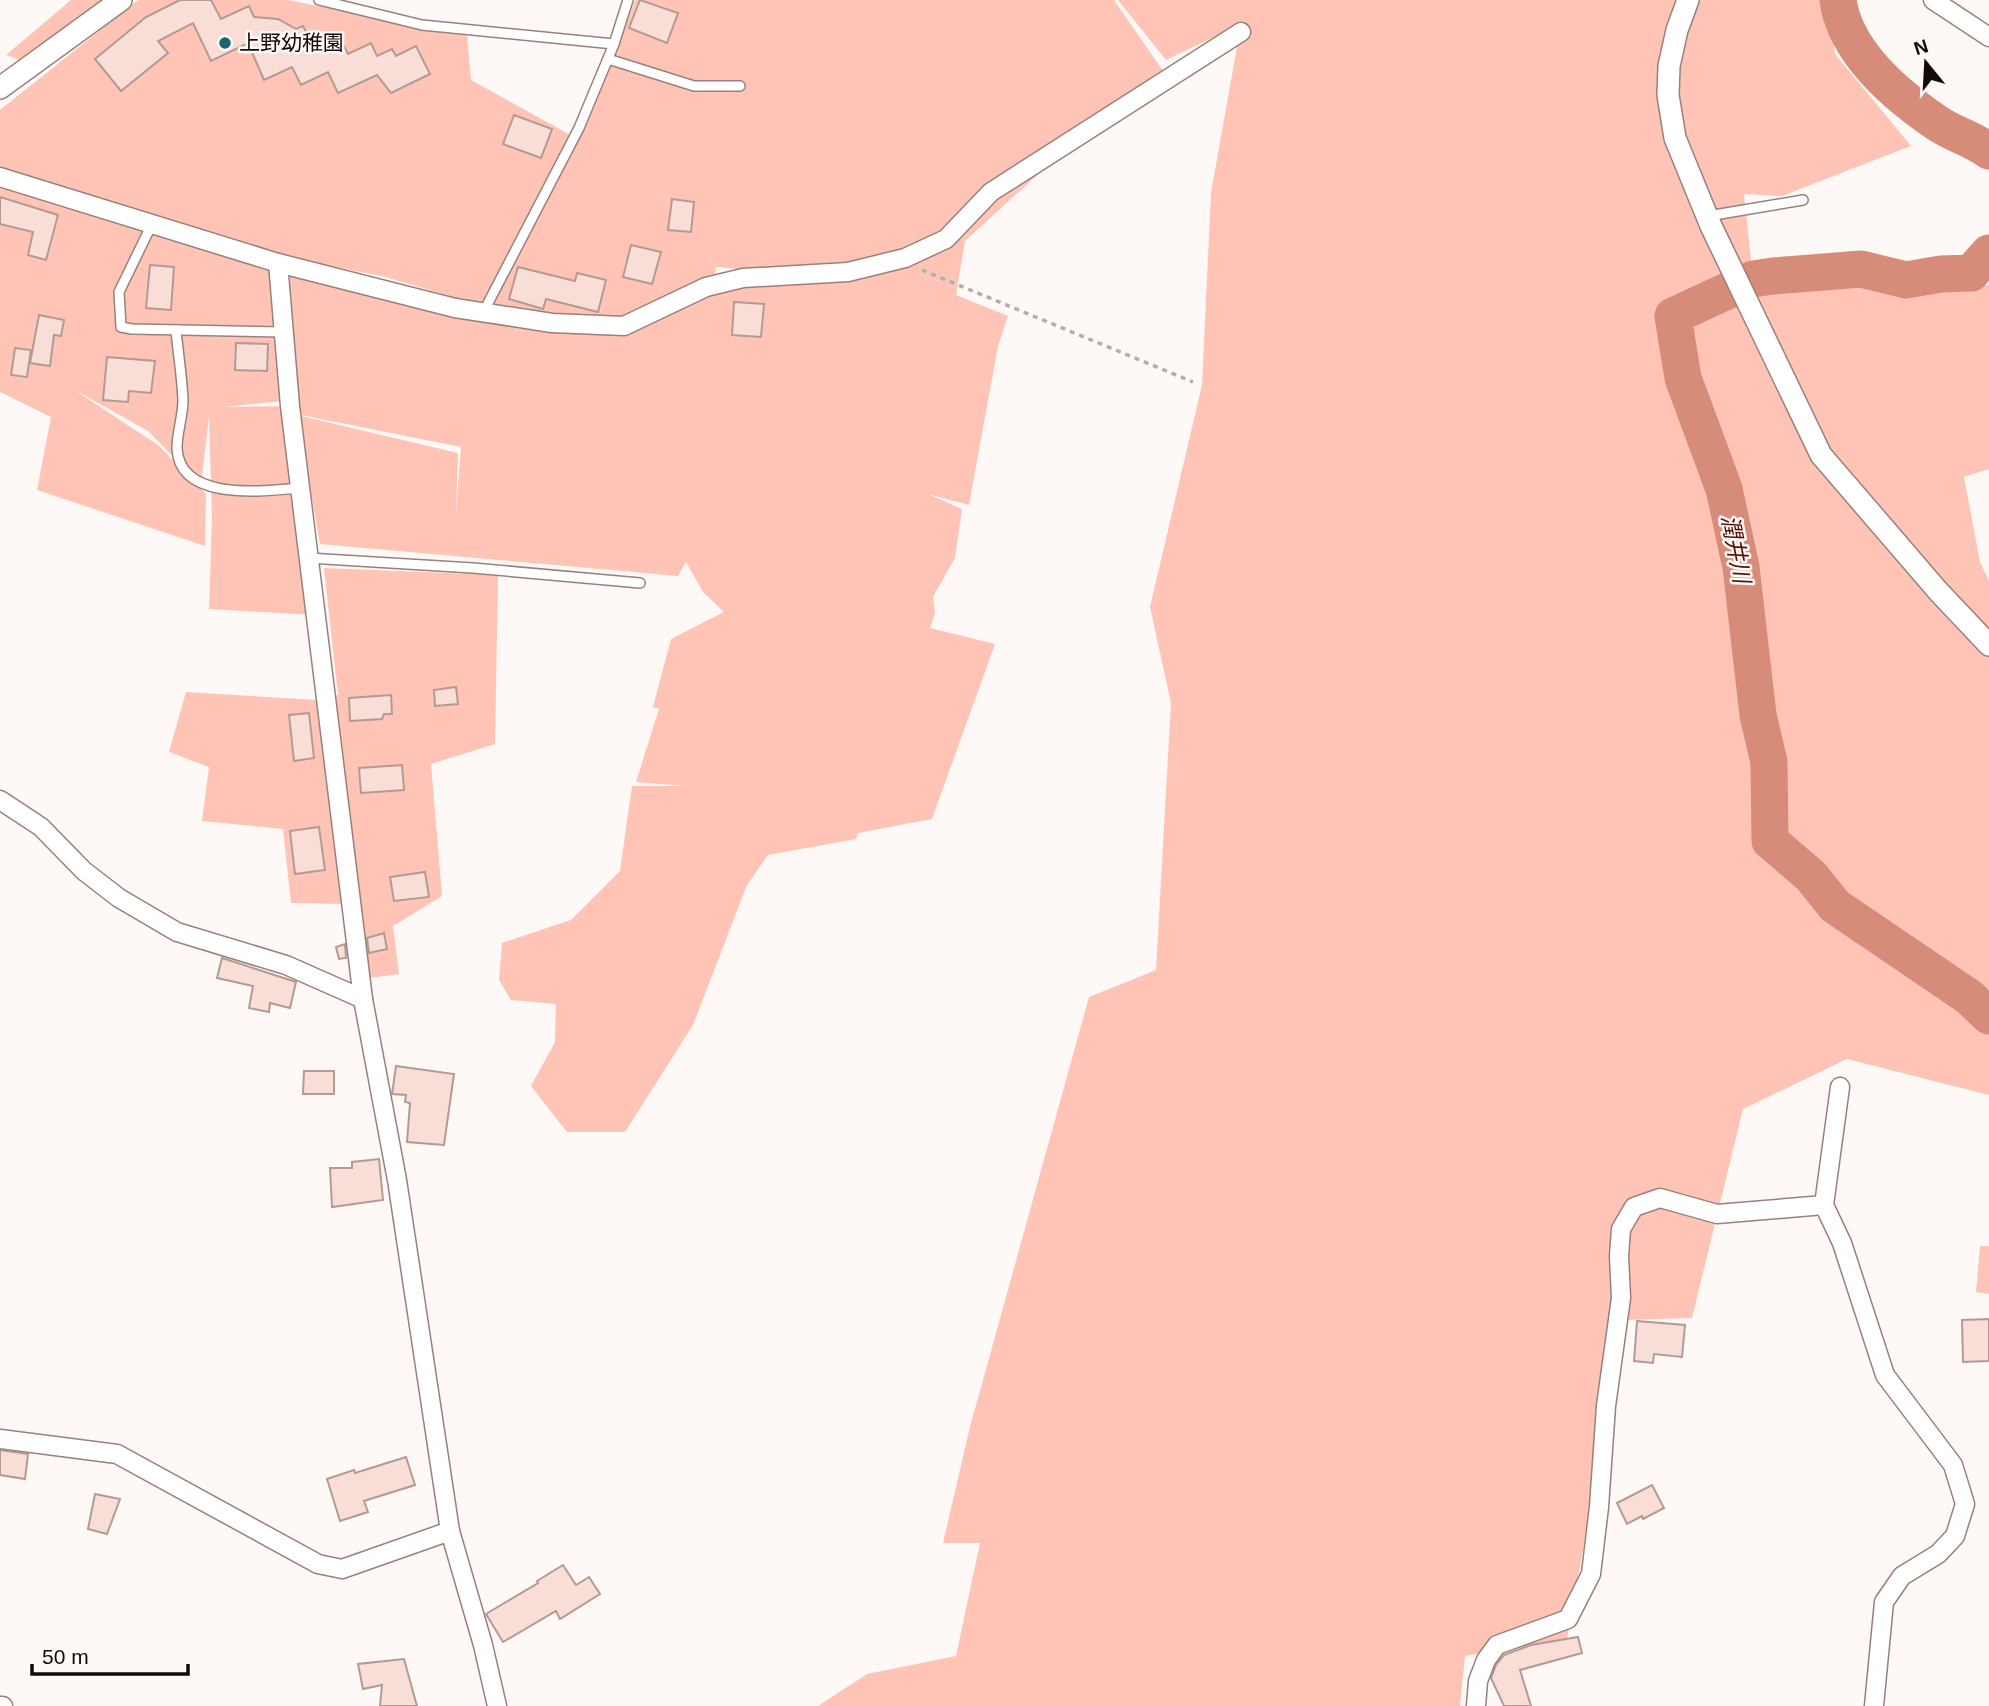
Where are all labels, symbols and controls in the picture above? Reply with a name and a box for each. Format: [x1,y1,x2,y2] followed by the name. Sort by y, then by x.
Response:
[1891,28,1961,98] north arrow
[239,31,344,54] place label: 上野幼稚園
[217,35,233,51] marker: 上野幼稚園
[1911,35,1931,59] text: N
[1717,513,1756,588] water label: 潤井川
[32,1632,187,1676] scale bar
[42,1645,89,1668] text: 50 m

